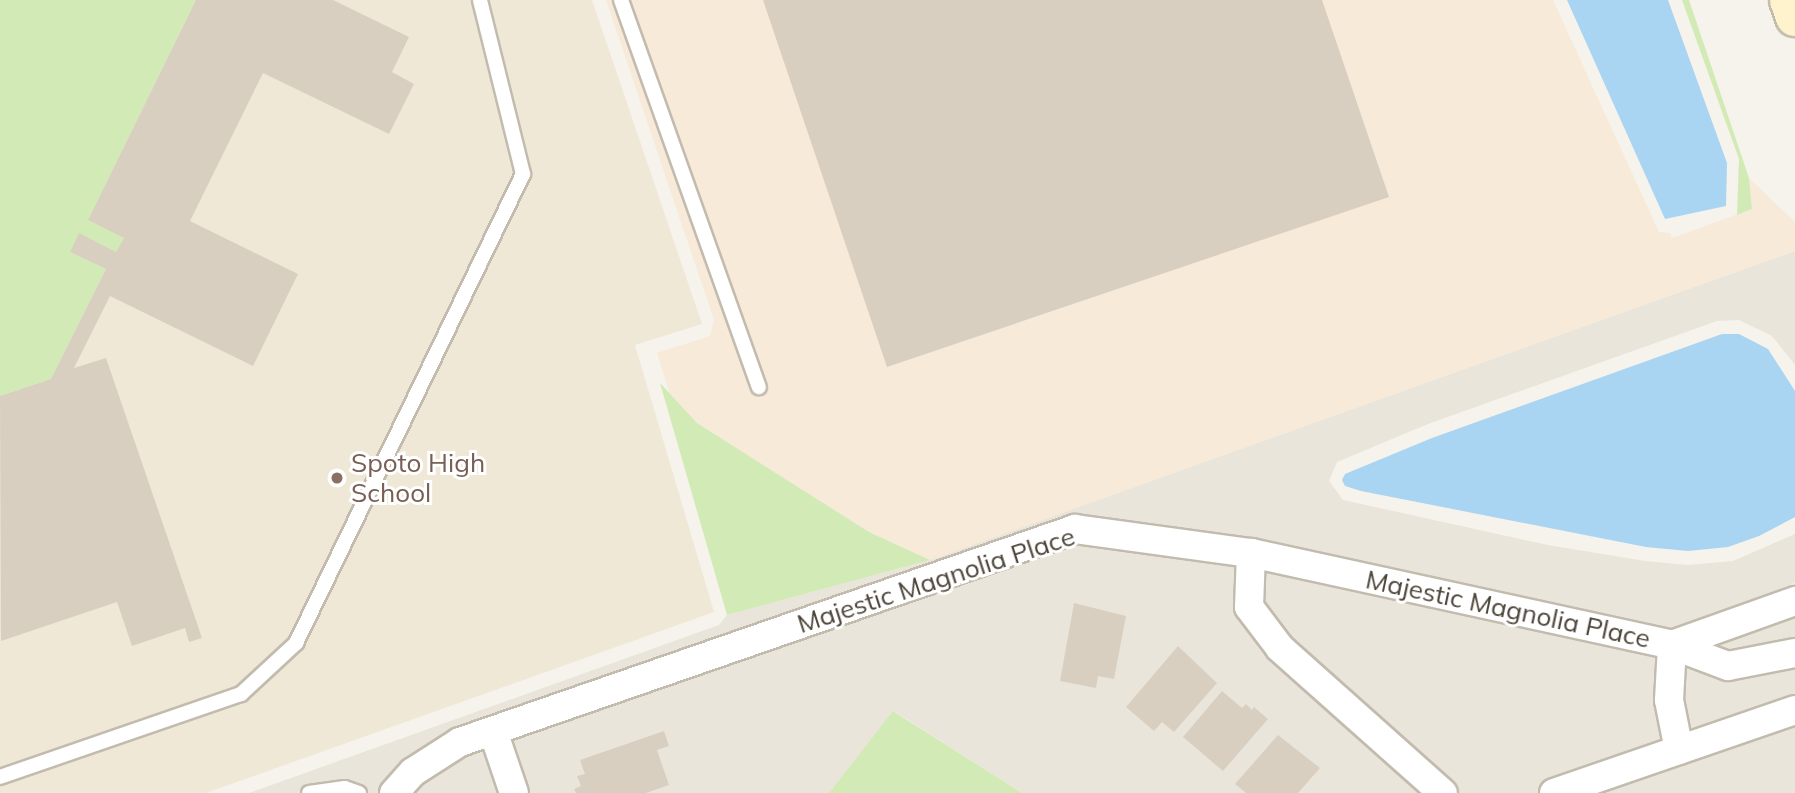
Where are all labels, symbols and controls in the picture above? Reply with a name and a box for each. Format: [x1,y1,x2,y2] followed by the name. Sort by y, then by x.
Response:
[351,447,485,508] place label: Spoto High School
[329,470,345,486] marker: Spoto High School
[793,520,1079,640] street label: Majestic Magnolia Place
[1363,564,1653,654] street label: Majestic Magnolia Place

